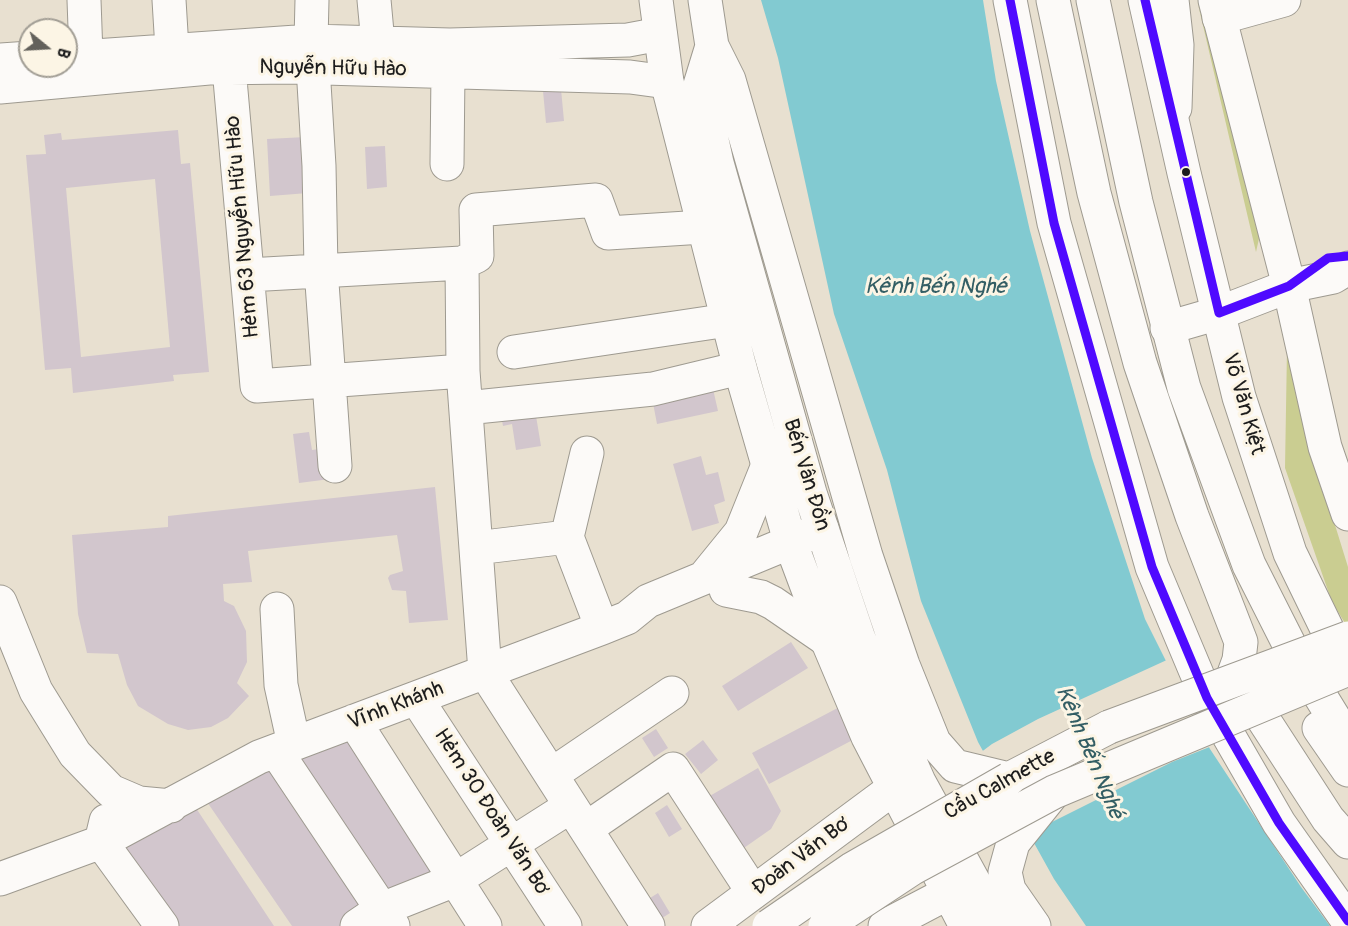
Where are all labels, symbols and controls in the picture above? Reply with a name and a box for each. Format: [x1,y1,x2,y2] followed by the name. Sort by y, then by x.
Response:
[18,18,78,78] north arrow
[52,46,74,60] text: B
[259,55,407,83] street label: Nguyễn Hữu Hào
[221,115,265,339] street label: Hẻm 63 Nguyễn Hữu Hào
[1180,166,1192,178] unlabelled marker
[865,274,1007,300] water label: Kênh Bến Nghé
[1216,350,1270,458] street label: Võ Văn Kiệt
[777,416,835,534] street label: Bến Vân Đồn
[345,676,447,736] street label: Vĩnh Khánh
[1049,682,1129,824] water label: Kênh Bến Nghé
[428,724,554,900] street label: Hẻm 30 Đoàn Văn Bơ
[940,744,1060,826] street label: Cầu Calmette
[748,812,854,902] street label: Đoàn Văn Bơ

